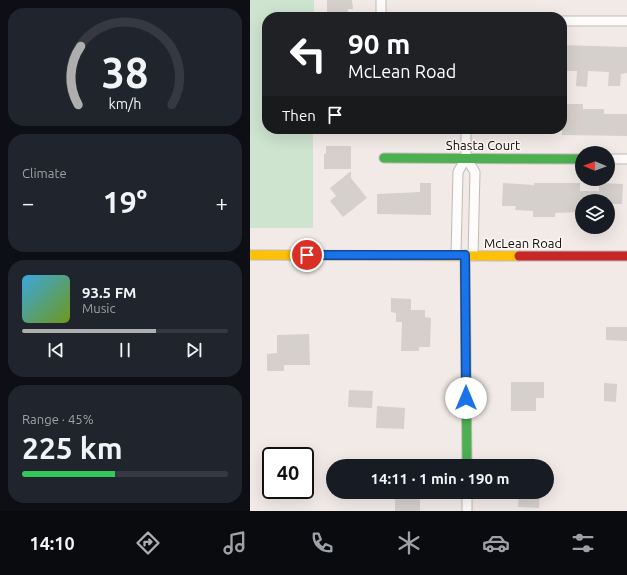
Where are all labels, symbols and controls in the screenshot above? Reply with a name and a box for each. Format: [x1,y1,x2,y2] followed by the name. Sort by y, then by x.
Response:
[282,28,334,80] icon: left
[348,28,410,59] text: 90 m
[102,49,148,96] text: 38
[348,61,456,81] text: McLean Road
[109,95,141,111] text: km/h
[324,104,346,126] icon: arrive
[282,107,316,124] text: Then
[446,138,520,152] street label: Shasta Court
[575,146,615,186] north arrow
[575,146,615,234] map controls
[22,166,67,180] text: Climate
[103,185,147,219] text: 19°
[22,190,34,215] text: −
[216,190,228,215] text: +
[575,194,615,234] button: layers
[484,236,562,250] street label: McLean Road
[290,238,324,272] pin
[296,244,318,266] icon: arrive
[82,284,136,301] text: 93.5 FM
[82,301,116,315] text: Music
[45,339,67,361] icon: previous
[114,339,136,361] icon: pause
[183,339,205,361] icon: next
[445,377,487,419] position arrow
[22,412,94,426] text: Range · 45%
[22,431,123,465] text: 225 km
[262,447,314,499] speed limit sign: 40
[371,470,509,487] text: 14:11 · 1 min · 190 m
[134,529,162,557] icon: directions
[221,529,249,557] icon: music
[308,529,336,557] icon: phone
[395,529,423,557] icon: climate
[482,529,510,557] icon: car
[569,529,597,557] icon: filters
[30,533,75,553] text: 14:10

